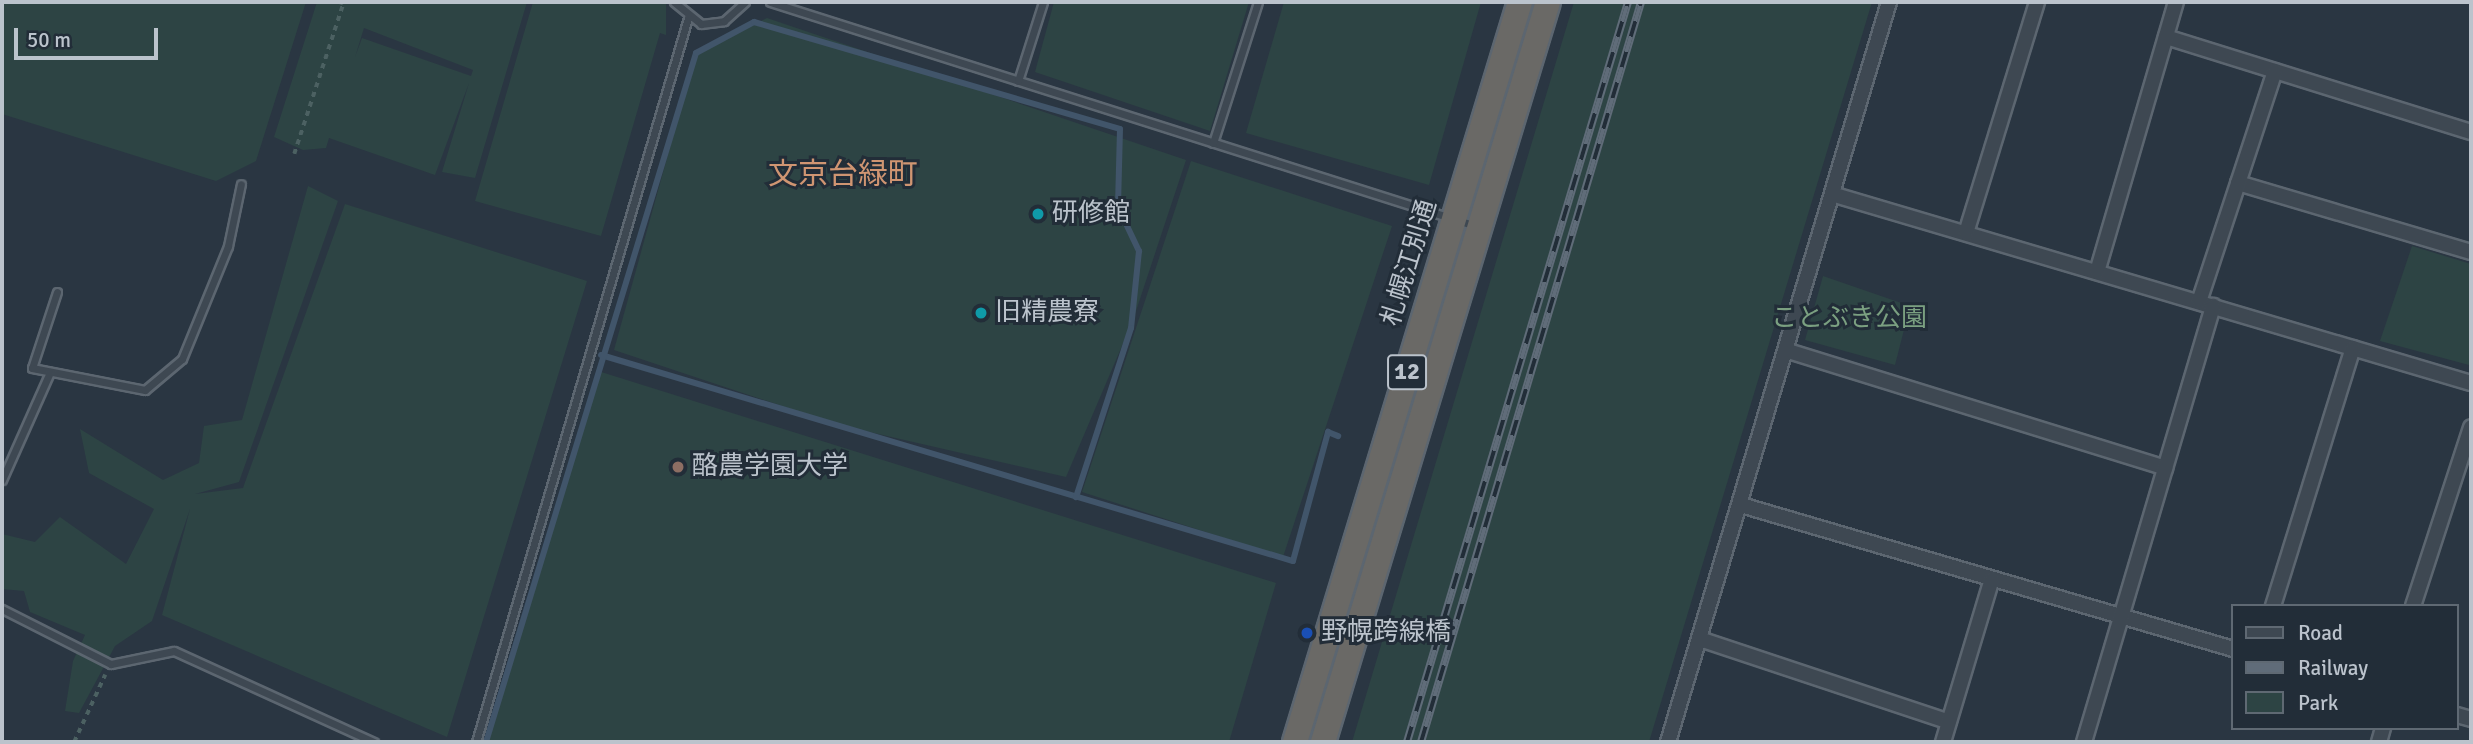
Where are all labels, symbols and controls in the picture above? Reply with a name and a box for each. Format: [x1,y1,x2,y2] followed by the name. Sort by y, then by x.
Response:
[18,14,161,58] scale bar
[27,27,71,53] text: 50 m
[768,157,918,193] district label: 文京台緑町
[1376,196,1444,330] street label: 札幌江別通
[1052,198,1130,230] place label: 研修館
[1030,206,1046,222] marker: 研修館
[995,297,1099,329] place label: 旧精農寮
[1771,303,1927,335] park label: ことぶき公園
[973,305,989,321] marker: 旧精農寮
[1386,352,1428,393] road number: 12
[692,451,848,483] place label: 酪農学園大学
[670,459,686,475] marker: 酪農学園大学
[2232,604,2459,730] legend
[1321,617,1451,649] place label: 野幌跨線橋
[2298,620,2343,646] text: Road
[1299,625,1315,641] marker: 野幌跨線橋
[2298,655,2368,681] text: Railway
[2298,690,2338,716] text: Park

